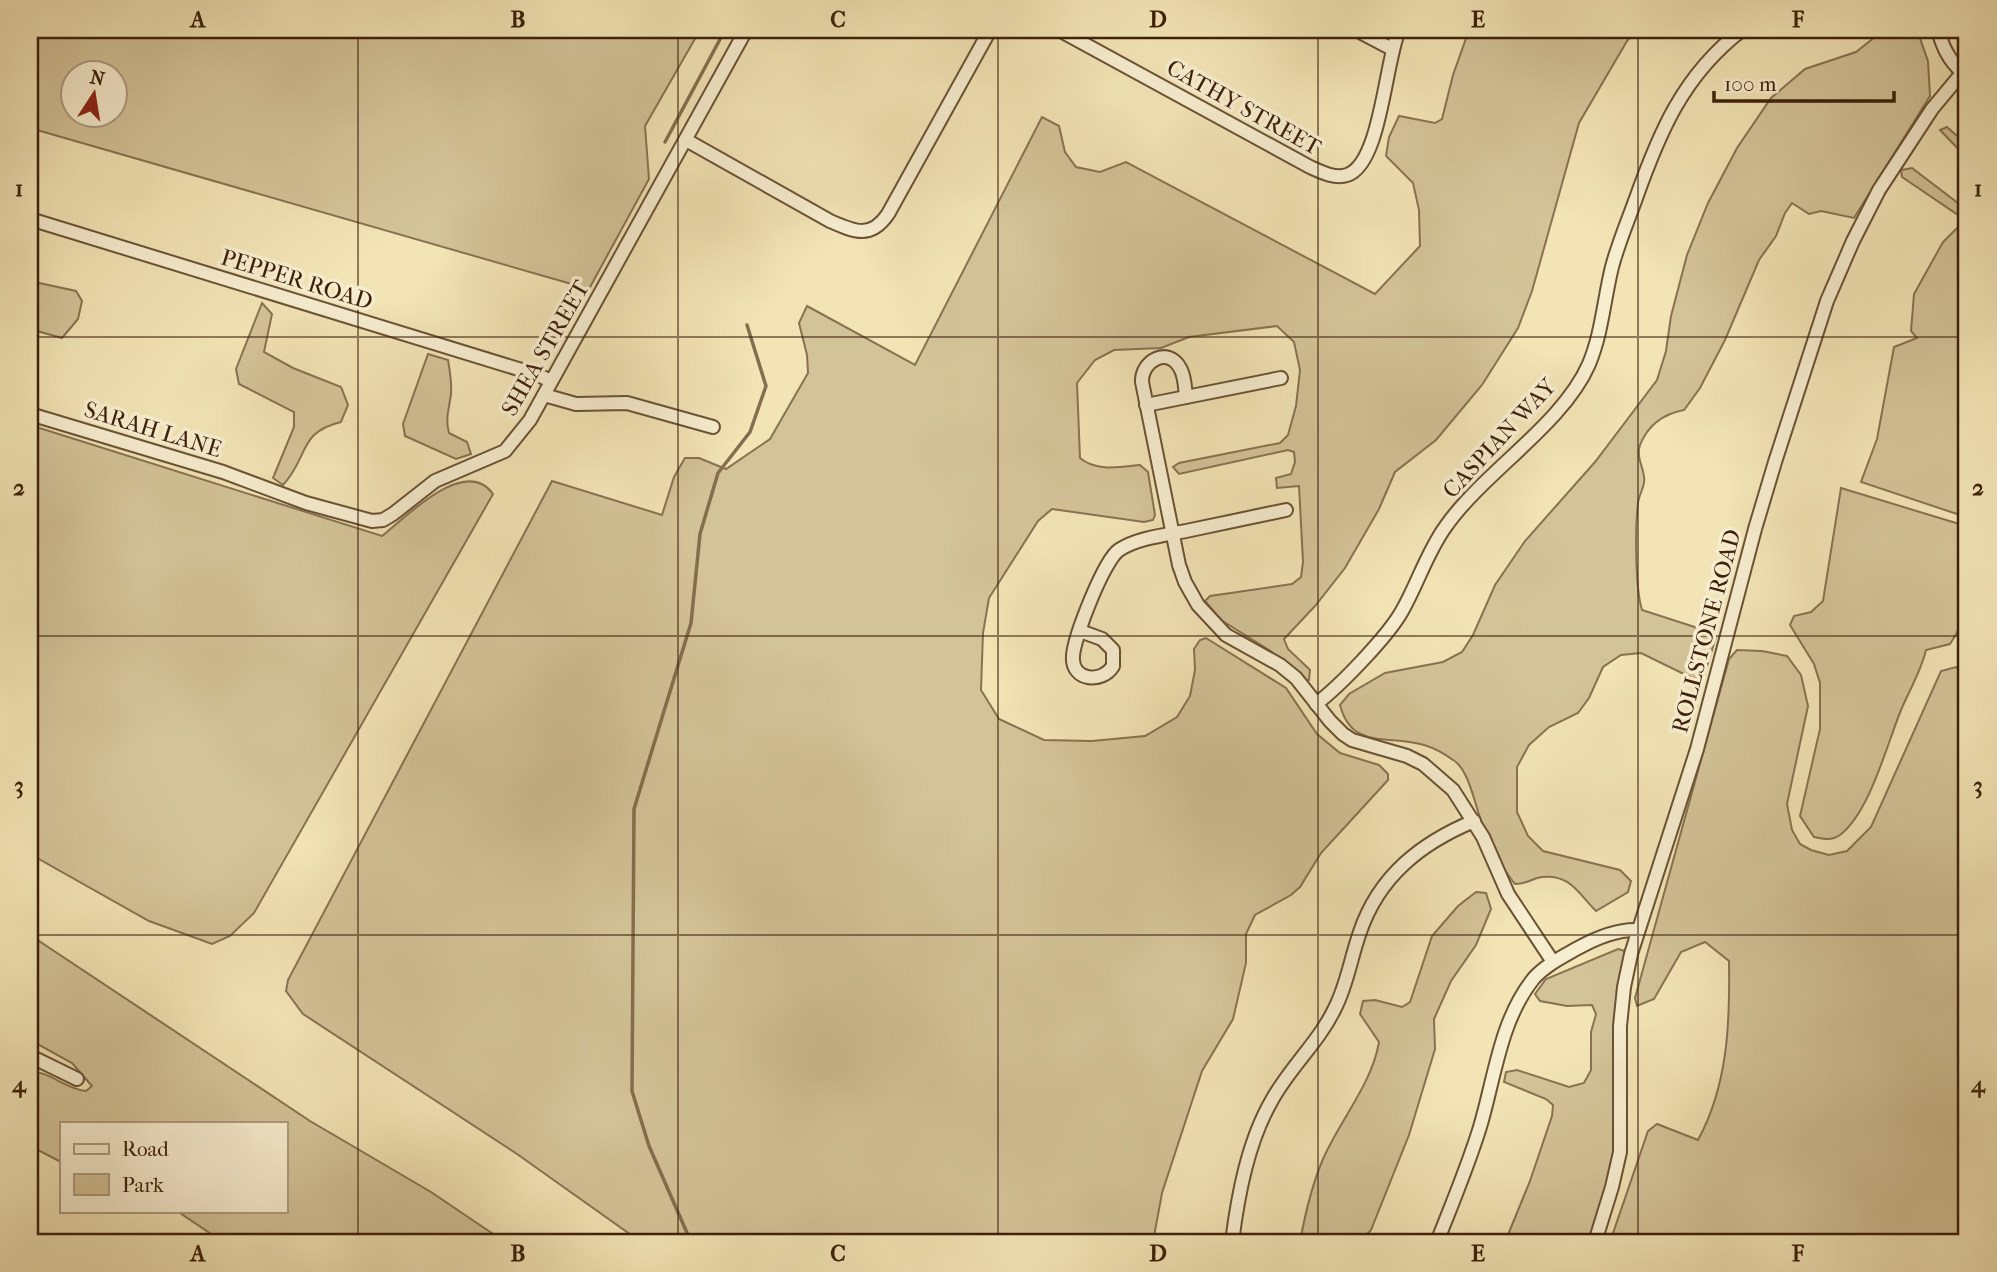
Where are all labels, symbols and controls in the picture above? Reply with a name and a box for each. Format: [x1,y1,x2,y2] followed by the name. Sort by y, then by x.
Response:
[189,6,207,33] text: A
[511,6,526,33] text: B
[830,6,846,33] text: C
[1149,6,1167,33] text: D
[1471,6,1485,33] text: E
[1791,6,1805,33] text: F
[1162,54,1326,161] street label: CATHY STREET
[60,60,130,130] north arrow
[1714,60,1894,104] scale bar
[88,66,107,91] text: N
[1724,72,1777,96] text: 100 m
[15,175,23,202] text: 1
[1974,175,1982,202] text: 1
[218,244,376,315] street label: PEPPER ROAD
[496,275,595,421] street label: SHEA STREET
[1437,372,1562,504] street label: CASPIAN WAY
[81,396,225,463] street label: SARAH LANE
[13,474,25,501] text: 2
[1972,474,1984,501] text: 2
[1666,526,1747,736] street label: ROLLSTONE ROAD
[14,772,24,799] text: 3
[1973,772,1983,799] text: 3
[11,1071,27,1098] text: 4
[1970,1071,1986,1098] text: 4
[60,1122,287,1212] legend
[122,1137,169,1161] text: Road
[122,1173,164,1197] text: Park
[189,1240,207,1267] text: A
[511,1240,526,1267] text: B
[830,1240,846,1267] text: C
[1149,1240,1167,1267] text: D
[1471,1240,1485,1267] text: E
[1791,1240,1805,1267] text: F

